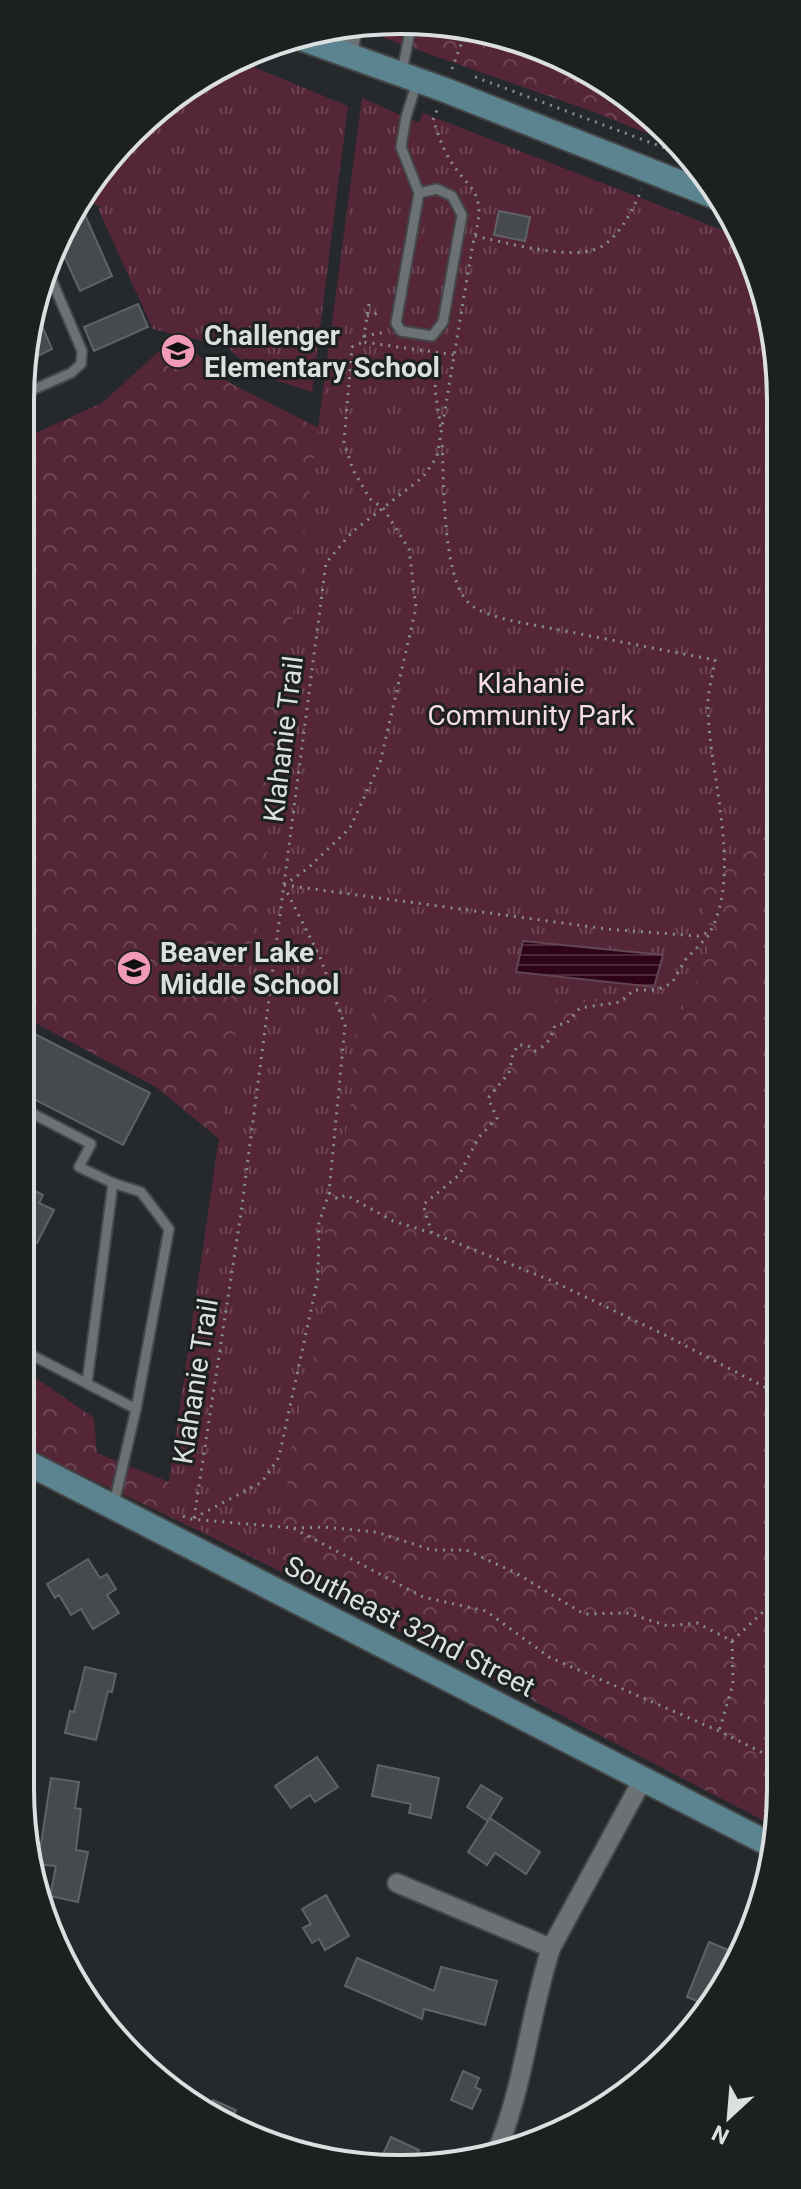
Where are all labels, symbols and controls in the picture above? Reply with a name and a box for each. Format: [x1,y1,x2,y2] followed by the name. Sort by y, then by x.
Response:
[204,319,440,384] place label: Challenger Elementary School
[159,332,197,370] school or university icon: Challenger Elementary School
[257,654,310,824] street label: Klahanie Trail
[428,667,635,732] park label: Klahanie Community Park
[160,936,339,1001] place label: Beaver Lake Middle School
[115,949,153,987] school or university icon: Beaver Lake Middle School
[166,1296,225,1466] street label: Klahanie Trail
[279,1549,541,1704] street label: Southeast 32nd Street
[689,2077,769,2157] north arrow
[708,2120,733,2149] text: N

